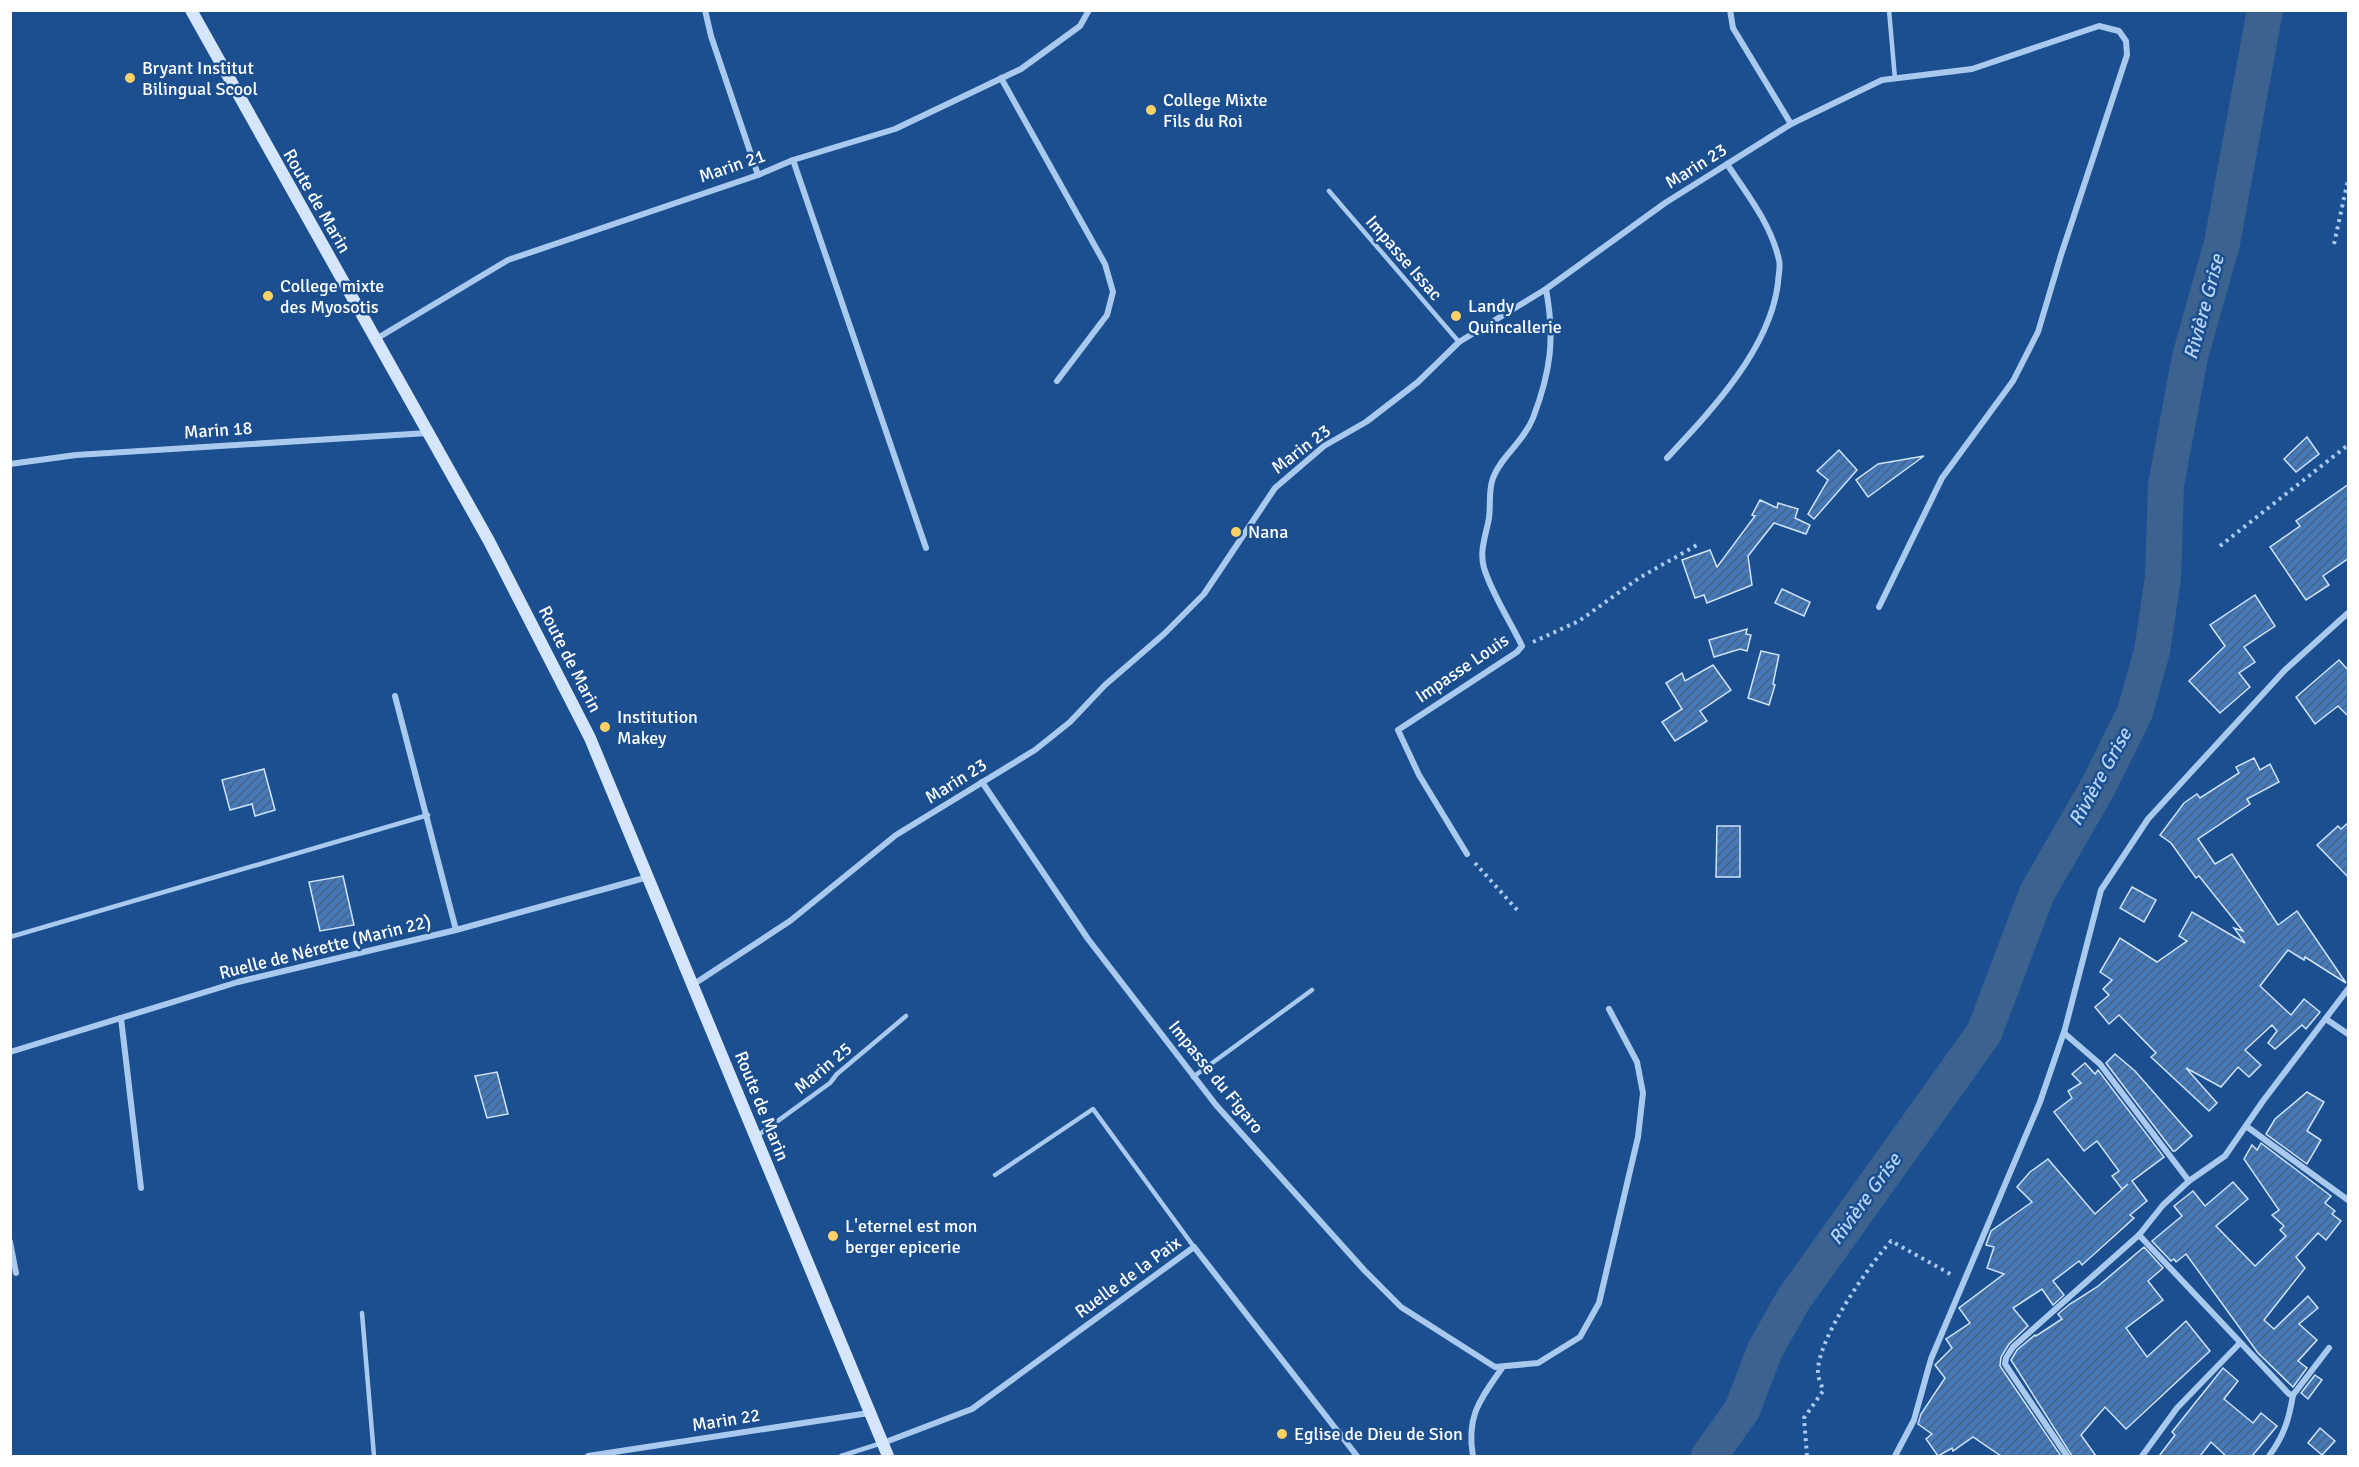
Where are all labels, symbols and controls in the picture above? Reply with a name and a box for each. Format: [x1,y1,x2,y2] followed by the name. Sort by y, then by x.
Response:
[142,57,258,100] place label: Bryant Institut Bilingual Scool
[123,71,137,85] marker: Bryant Institut Bilingual Scool
[1163,89,1268,132] place label: College Mixte Fils du Roi
[1144,103,1158,117] marker: College Mixte Fils du Roi
[1661,138,1731,194] street label: Marin 23
[696,144,768,188] street label: Marin 21
[278,145,356,257] street label: Route de Marin
[1361,211,1447,305] street label: Impasse Issac
[2178,251,2230,362] water label: Rivière Grise
[280,275,384,318] place label: College mixte des Myosotis
[261,289,275,303] marker: College mixte des Myosotis
[1468,295,1562,338] place label: Landy Quincallerie
[1449,309,1463,323] marker: Landy Quincallerie
[183,417,253,443] street label: Marin 18
[1267,420,1335,478] street label: Marin 23
[1248,521,1288,543] place label: Nana
[1229,525,1243,539] marker: Nana
[534,602,606,716] street label: Route de Marin
[1411,629,1513,707] street label: Impasse Louis
[617,706,698,749] place label: Institution Makey
[598,720,612,734] marker: Institution Makey
[2063,723,2138,830] water label: Rivière Grise
[921,753,991,809] street label: Marin 23
[217,910,433,984] street label: Ruelle de Nérette (Marin 22)
[1164,1016,1268,1138] street label: Impasse du Figaro
[790,1037,856,1099] street label: Marin 25
[730,1048,794,1164] street label: Route de Marin
[1823,1147,1907,1250] water label: Rivière Grise
[845,1215,977,1258] place label: L'eternel est mon berger epicerie
[826,1229,840,1243] marker: L'eternel est mon berger epicerie
[1071,1231,1186,1323] street label: Ruelle de la Paix
[690,1404,762,1436] street label: Marin 22
[1294,1423,1463,1445] place label: Eglise de Dieu de Sion
[1275,1427,1289,1441] marker: Eglise de Dieu de Sion

